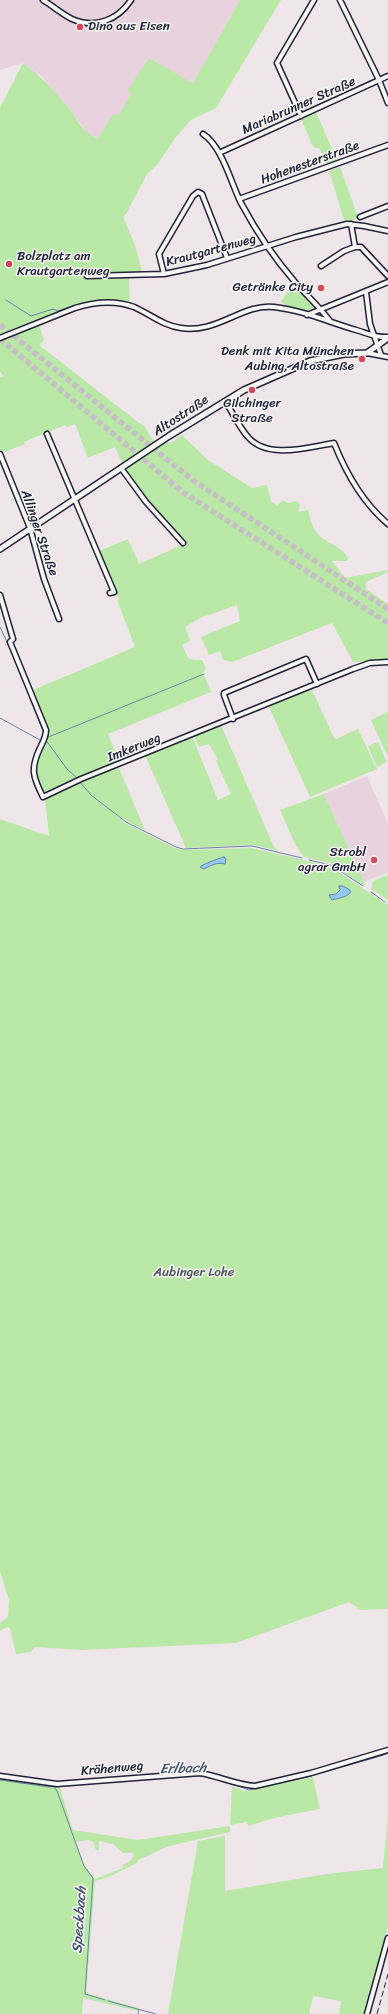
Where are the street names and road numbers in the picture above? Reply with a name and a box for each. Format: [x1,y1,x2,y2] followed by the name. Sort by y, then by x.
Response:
[240,74,358,138] street label: Mariabrunner Straße
[259,138,361,188] street label: Hohenesterstraße
[164,231,258,271] street label: Krautgartenweg
[150,392,212,440] street label: Altostraße
[17,488,61,578] street label: Allinger Straße
[105,730,163,766] street label: Imkerweg
[80,1759,144,1779] street label: Krähenweg

